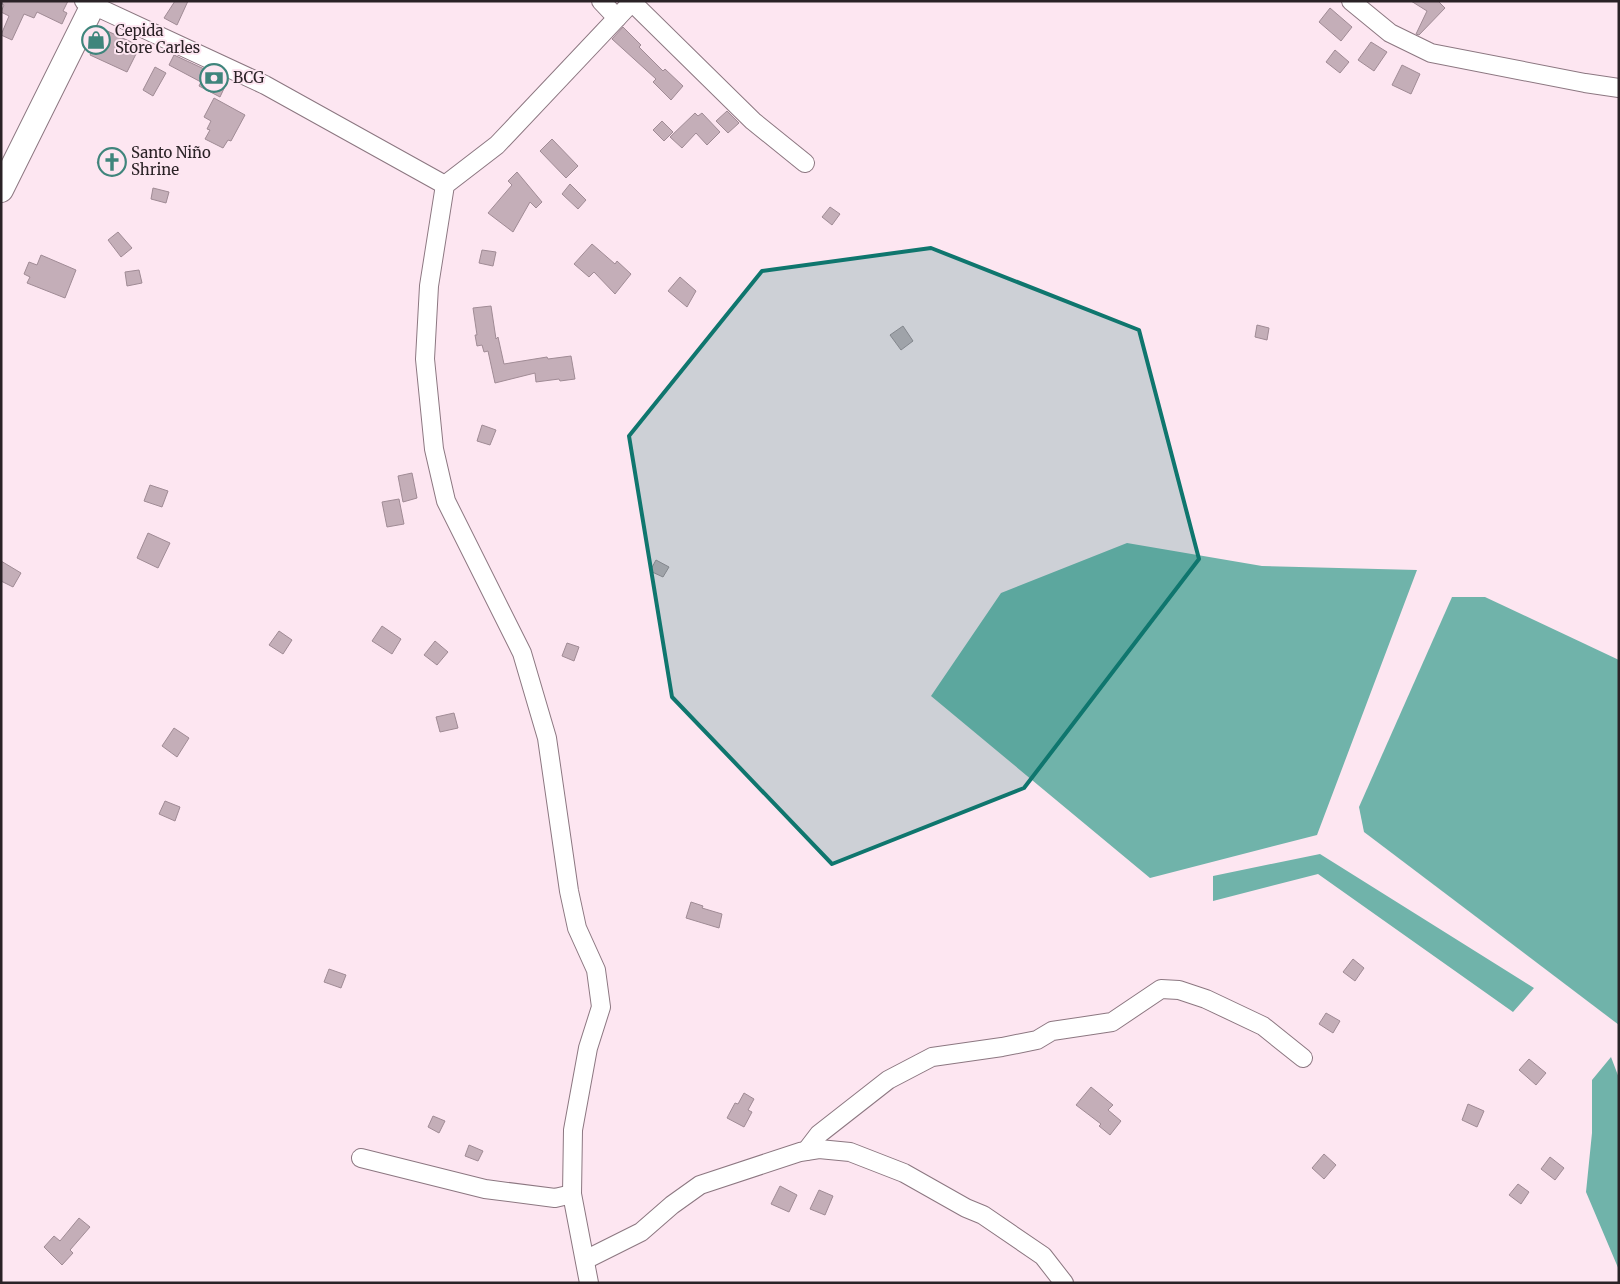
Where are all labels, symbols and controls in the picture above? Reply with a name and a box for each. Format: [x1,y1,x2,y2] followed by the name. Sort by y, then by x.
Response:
[115,21,200,57] place label: Cepida Store Carles
[81,25,111,55] shop icon: Cepida Store Carles
[199,63,229,93] bank icon: BCG
[233,68,264,87] place label: BCG
[131,143,211,179] place label: Santo Niño Shrine
[97,147,127,177] church icon: Santo Niño Shrine

